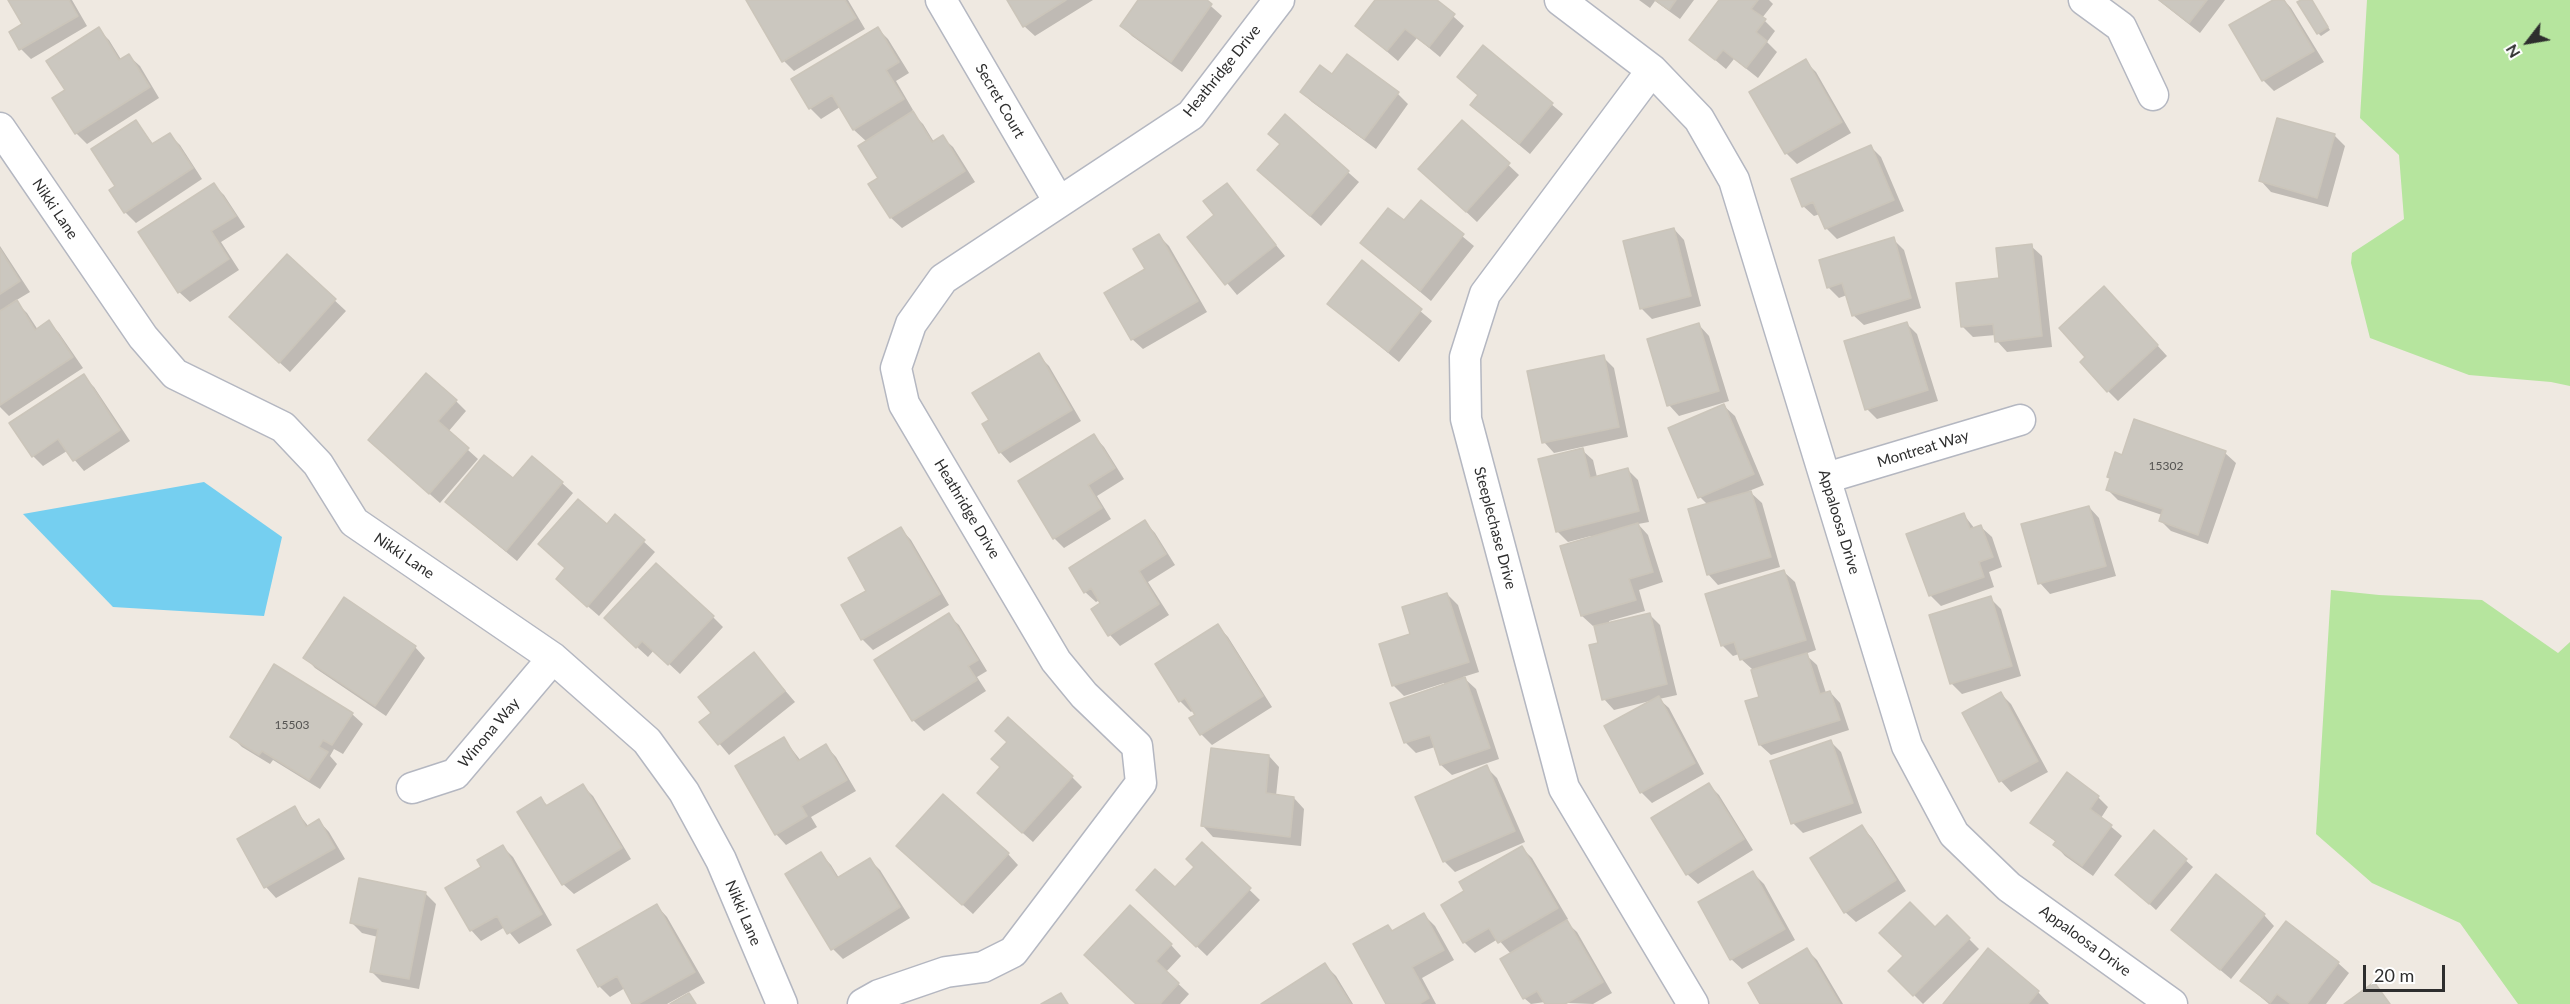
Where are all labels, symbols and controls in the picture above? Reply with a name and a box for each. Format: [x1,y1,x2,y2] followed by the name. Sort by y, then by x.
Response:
[2498,12,2558,72] north arrow
[1179,21,1265,121] street label: Heathridge Drive
[2501,41,2523,62] text: N
[971,61,1029,141] street label: Secret Court
[28,175,82,243] street label: Nikki Lane
[1875,426,1971,472] street label: Montreat Way
[930,456,1004,562] street label: Heathridge Drive
[2149,459,2183,473] house number: 15302
[1470,465,1520,591] street label: Steeplechase Drive
[1815,467,1863,577] street label: Appaloosa Drive
[370,529,438,583] street label: Nikki Lane
[455,695,523,771] street label: Winona Way
[275,718,309,732] house number: 15503
[721,878,765,948] street label: Nikki Lane
[2036,902,2134,980] street label: Appaloosa Drive
[2366,953,2448,991] scale bar
[2374,964,2414,986] text: 20 m

